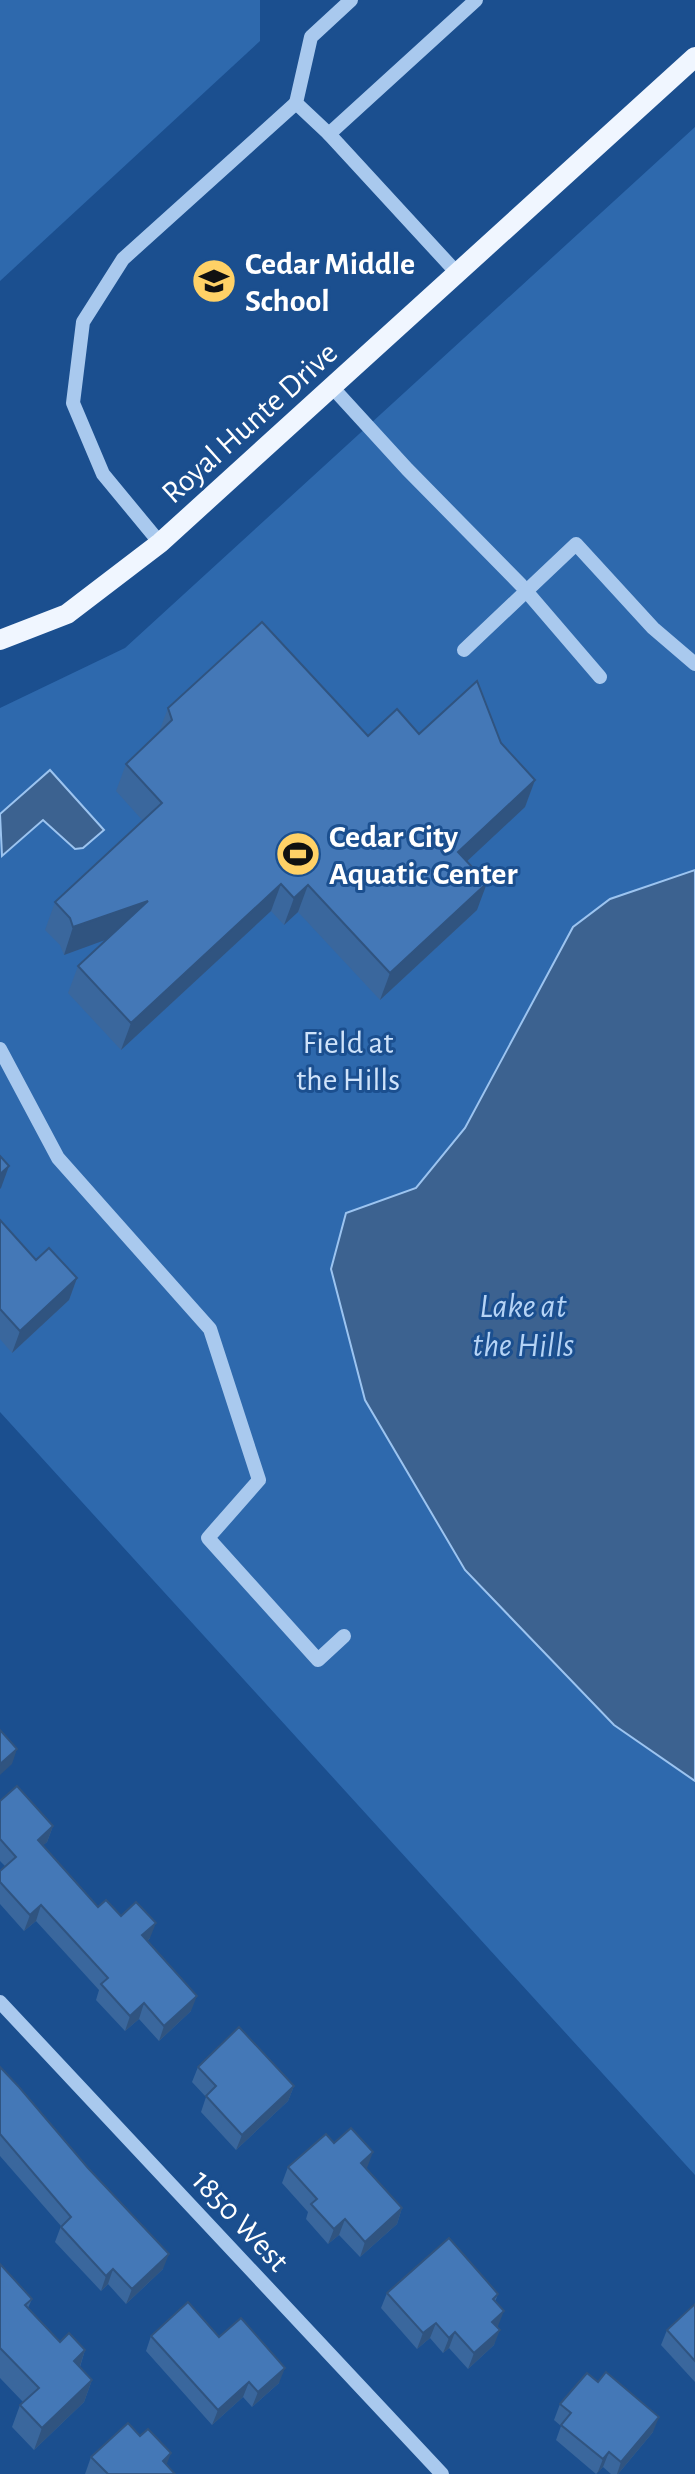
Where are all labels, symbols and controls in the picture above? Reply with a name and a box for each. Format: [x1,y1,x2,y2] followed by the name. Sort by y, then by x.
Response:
[245,248,415,317] place label: Cedar Middle School
[190,257,238,305] school or university icon: Cedar Middle School
[156,336,343,509] street label: Royal Hunte Drive
[329,821,518,890] place label: Cedar City Aquatic Center
[274,830,322,878] sports icon: Cedar City Aquatic Center
[296,1027,400,1096] park label: Field at the Hills
[472,1290,574,1363] water label: Lake at the Hills
[186,2164,295,2278] street label: 1850 West

